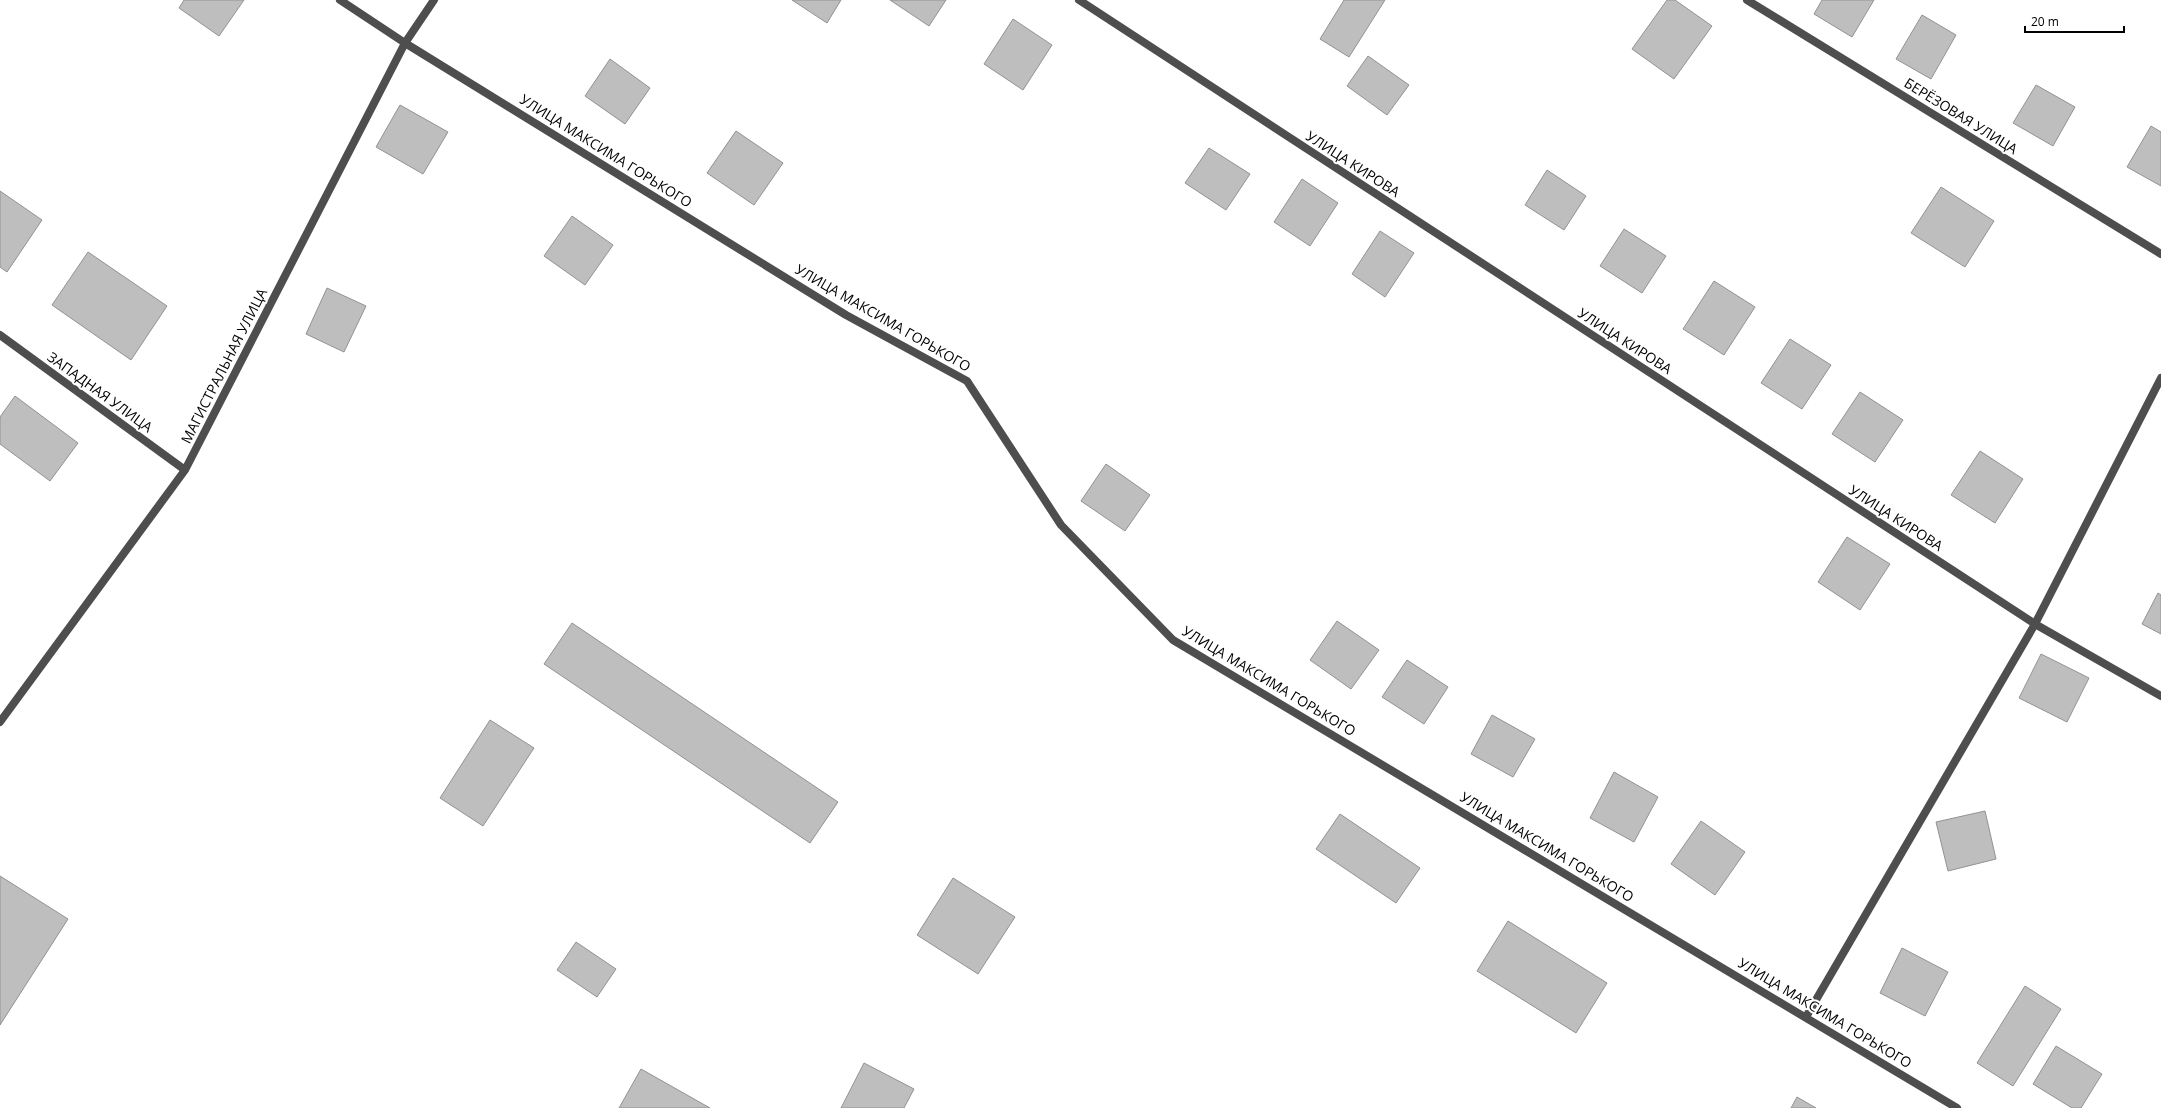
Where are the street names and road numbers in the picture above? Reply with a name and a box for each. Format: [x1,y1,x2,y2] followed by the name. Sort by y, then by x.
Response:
[1901,73,2022,158] street label: БЕРЁЗОВАЯ УЛИЦА
[517,90,696,212] street label: УЛИЦА МАКСИМА ГОРЬКОГО
[1303,126,1404,201] street label: УЛИЦА КИРОВА
[792,259,974,376] street label: УЛИЦА МАКСИМА ГОРЬКОГО
[176,285,271,447] street label: МАГИСТРАЛЬНАЯ УЛИЦА
[1575,303,1676,378] street label: УЛИЦА КИРОВА
[44,347,157,436] street label: ЗАПАДНАЯ УЛИЦА
[1846,480,1947,555] street label: УЛИЦА КИРОВА
[1179,621,1360,740] street label: УЛИЦА МАКСИМА ГОРЬКОГО
[1457,787,1638,906] street label: УЛИЦА МАКСИМА ГОРЬКОГО
[1735,953,1916,1072] street label: УЛИЦА МАКСИМА ГОРЬКОГО

